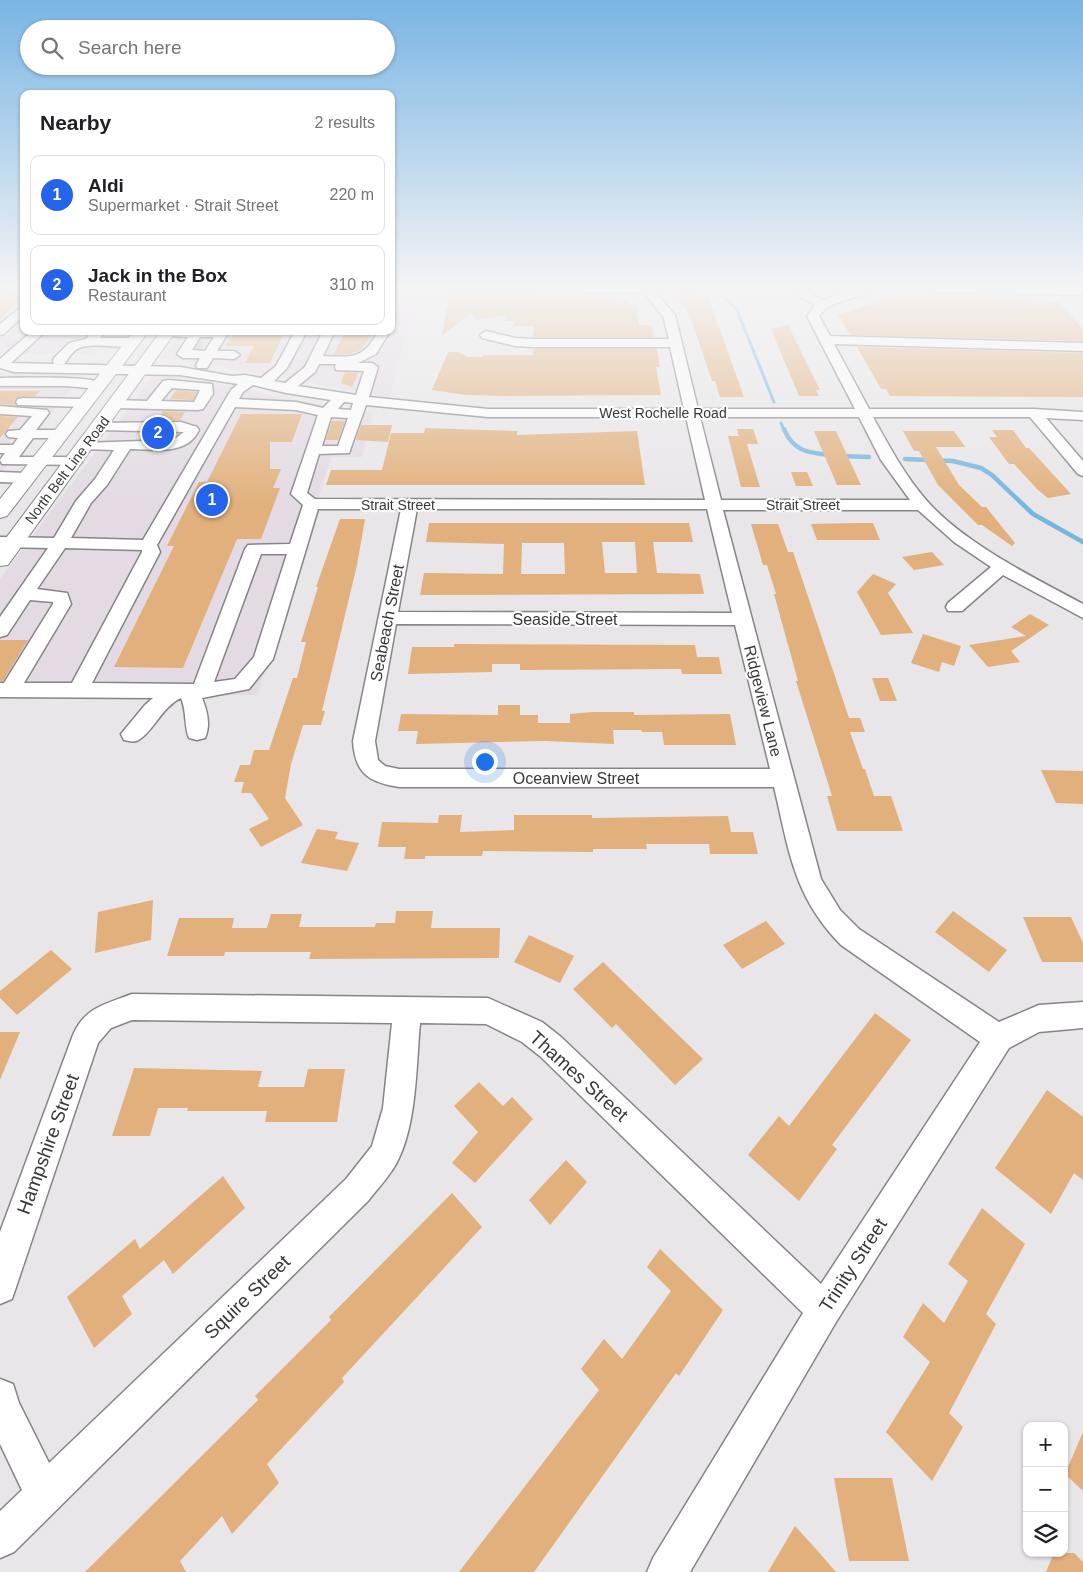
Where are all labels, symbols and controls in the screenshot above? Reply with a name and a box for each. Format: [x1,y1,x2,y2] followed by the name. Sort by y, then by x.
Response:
[20,20,395,75] search box
[38,34,66,62] icon: search
[78,37,182,58] text: Search here
[40,111,111,134] text: Nearby
[315,114,375,131] text: 2 results
[88,175,124,196] text: Aldi
[53,186,61,203] text: 1
[330,186,374,203] text: 220 m
[88,197,278,214] text: Supermarket · Strait Street
[88,265,227,286] text: Jack in the Box
[53,276,61,293] text: 2
[330,276,374,293] text: 310 m
[88,287,166,304] text: Restaurant
[599,405,727,421] street label: West Rochelle Road
[22,413,112,527] street label: North Belt Line Road
[142,414,174,452] pin: 2
[196,481,228,519] pin: 1
[361,497,435,513] street label: Strait Street
[766,497,840,513] street label: Strait Street
[367,562,407,683] street label: Seabeach Street
[513,611,618,628] street label: Seaside Street
[741,644,785,758] street label: Ridgeview Lane
[472,749,498,775] your location
[513,770,640,787] street label: Oceanview Street
[526,1027,633,1126] street label: Thames Street
[13,1070,83,1217] street label: Hampshire Street
[815,1214,891,1316] street label: Trinity Street
[200,1250,295,1343] street label: Squire Street
[1023,1422,1068,1557] map controls
[1023,1422,1068,1467] button: +
[1023,1467,1068,1512] button: −
[1023,1512,1068,1557] button: layers

